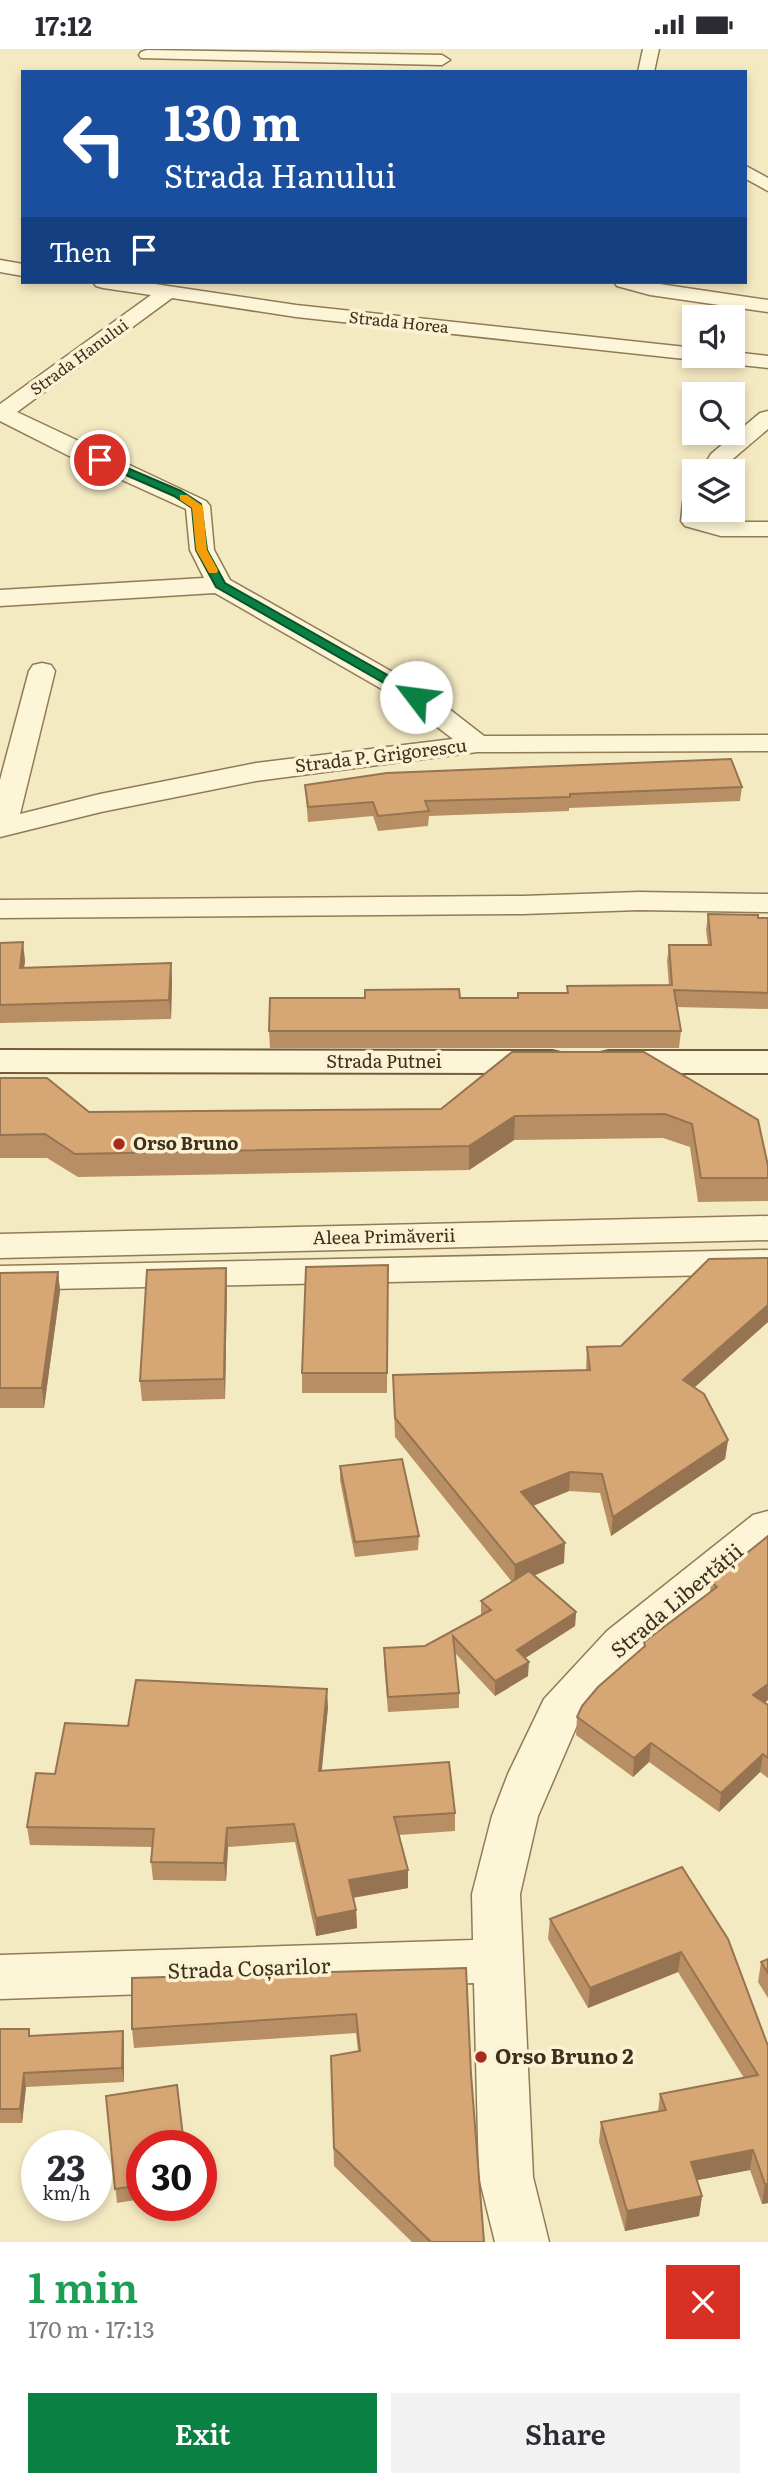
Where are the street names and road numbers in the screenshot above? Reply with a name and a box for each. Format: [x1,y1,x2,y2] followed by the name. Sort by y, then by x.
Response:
[348,304,450,338] street label: Strada Horea
[24,312,132,400] street label: Strada Hanului
[293,731,468,778] street label: Strada P. Grigorescu
[326,1047,442,1074] street label: Strada Putnei
[312,1221,456,1250] street label: Aleea Primăverii
[602,1534,748,1664] street label: Strada Libertății
[167,1948,331,1985] street label: Strada Coșarilor

